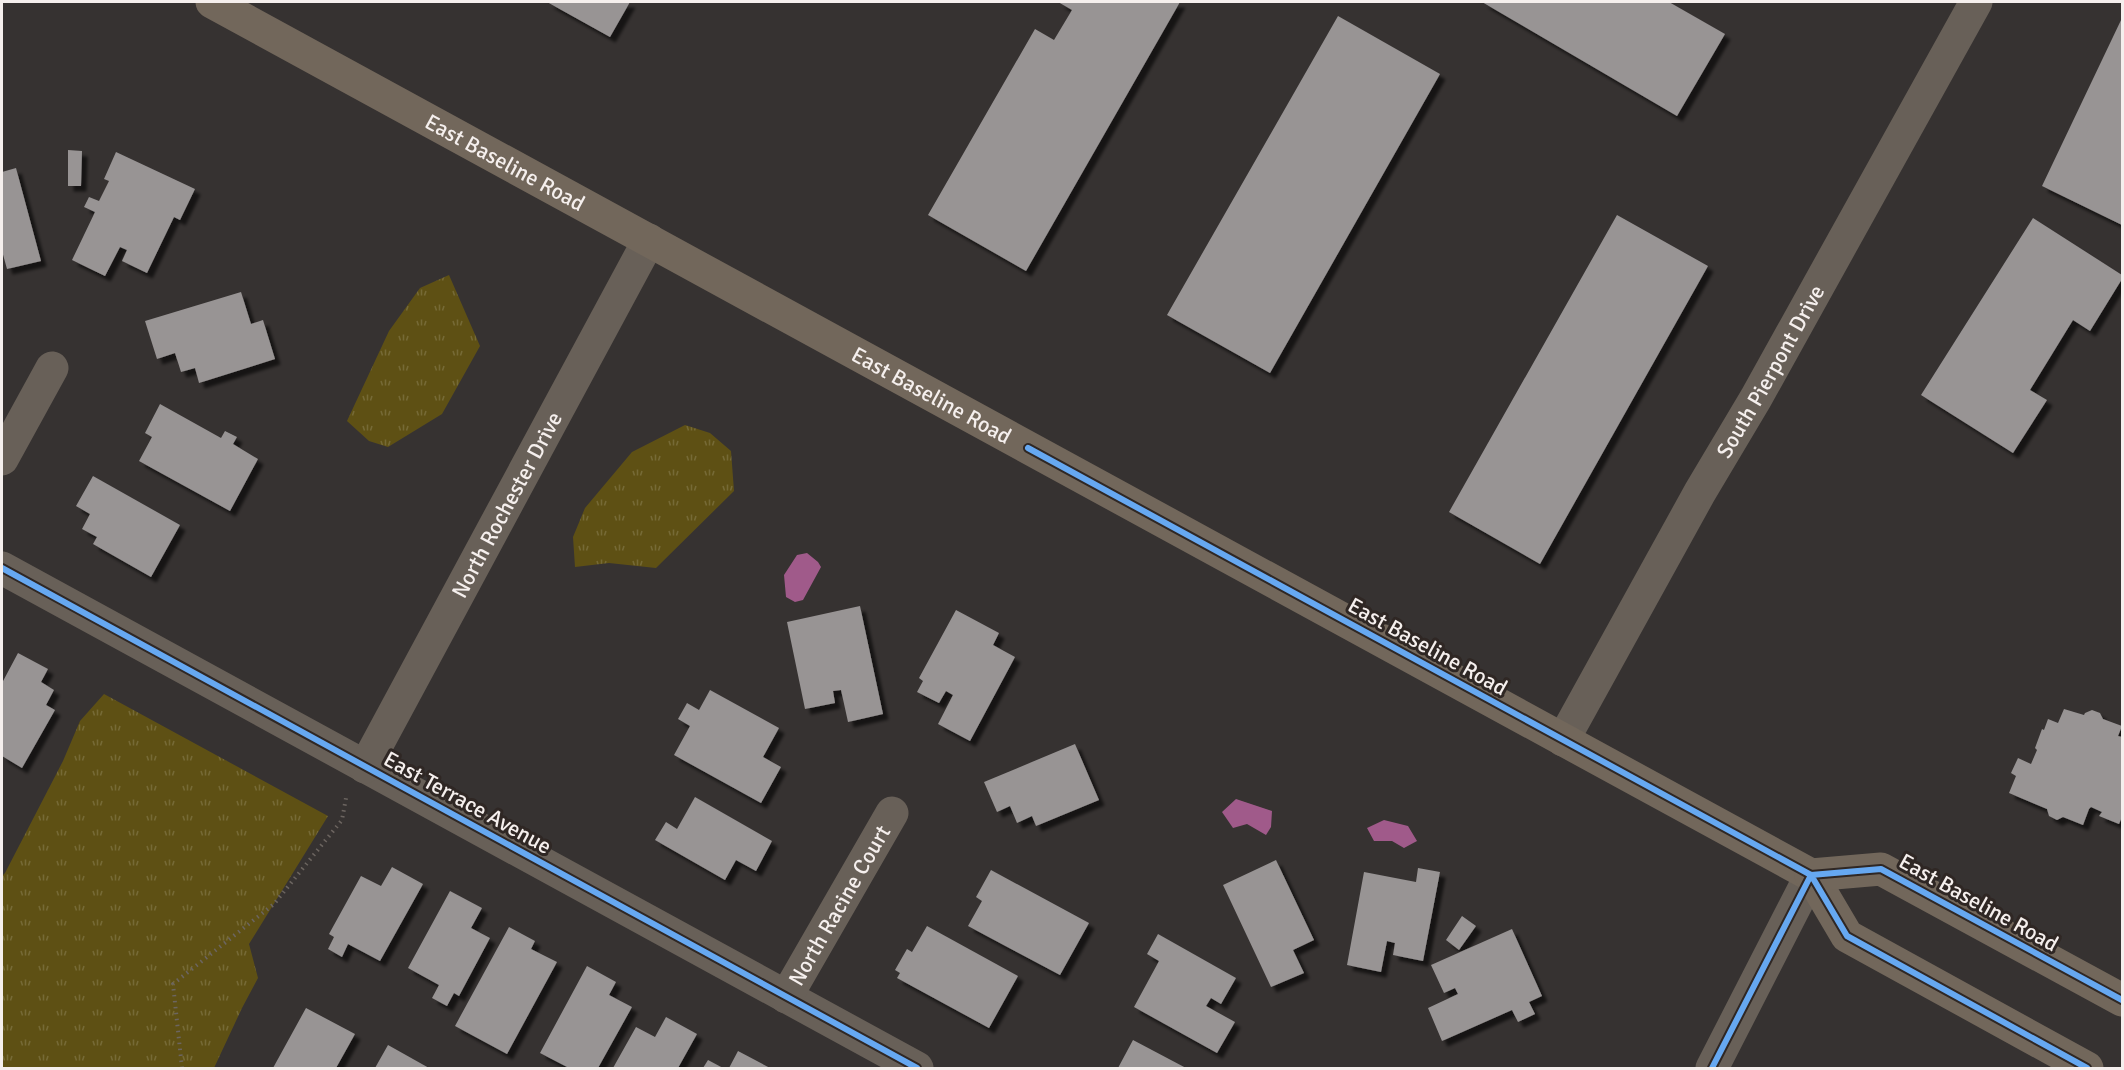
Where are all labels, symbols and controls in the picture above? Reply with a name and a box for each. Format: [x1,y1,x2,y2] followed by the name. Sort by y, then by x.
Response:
[420,108,590,217] street label: East Baseline Road
[1710,280,1830,463] street label: South Pierpont Drive
[847,341,1016,450] street label: East Baseline Road
[446,407,568,603] street label: North Rochester Drive
[1343,591,1512,701] street label: East Baseline Road
[379,745,556,860] street label: East Terrace Avenue
[782,820,896,991] street label: North Racine Court
[1894,847,2063,957] street label: East Baseline Road

